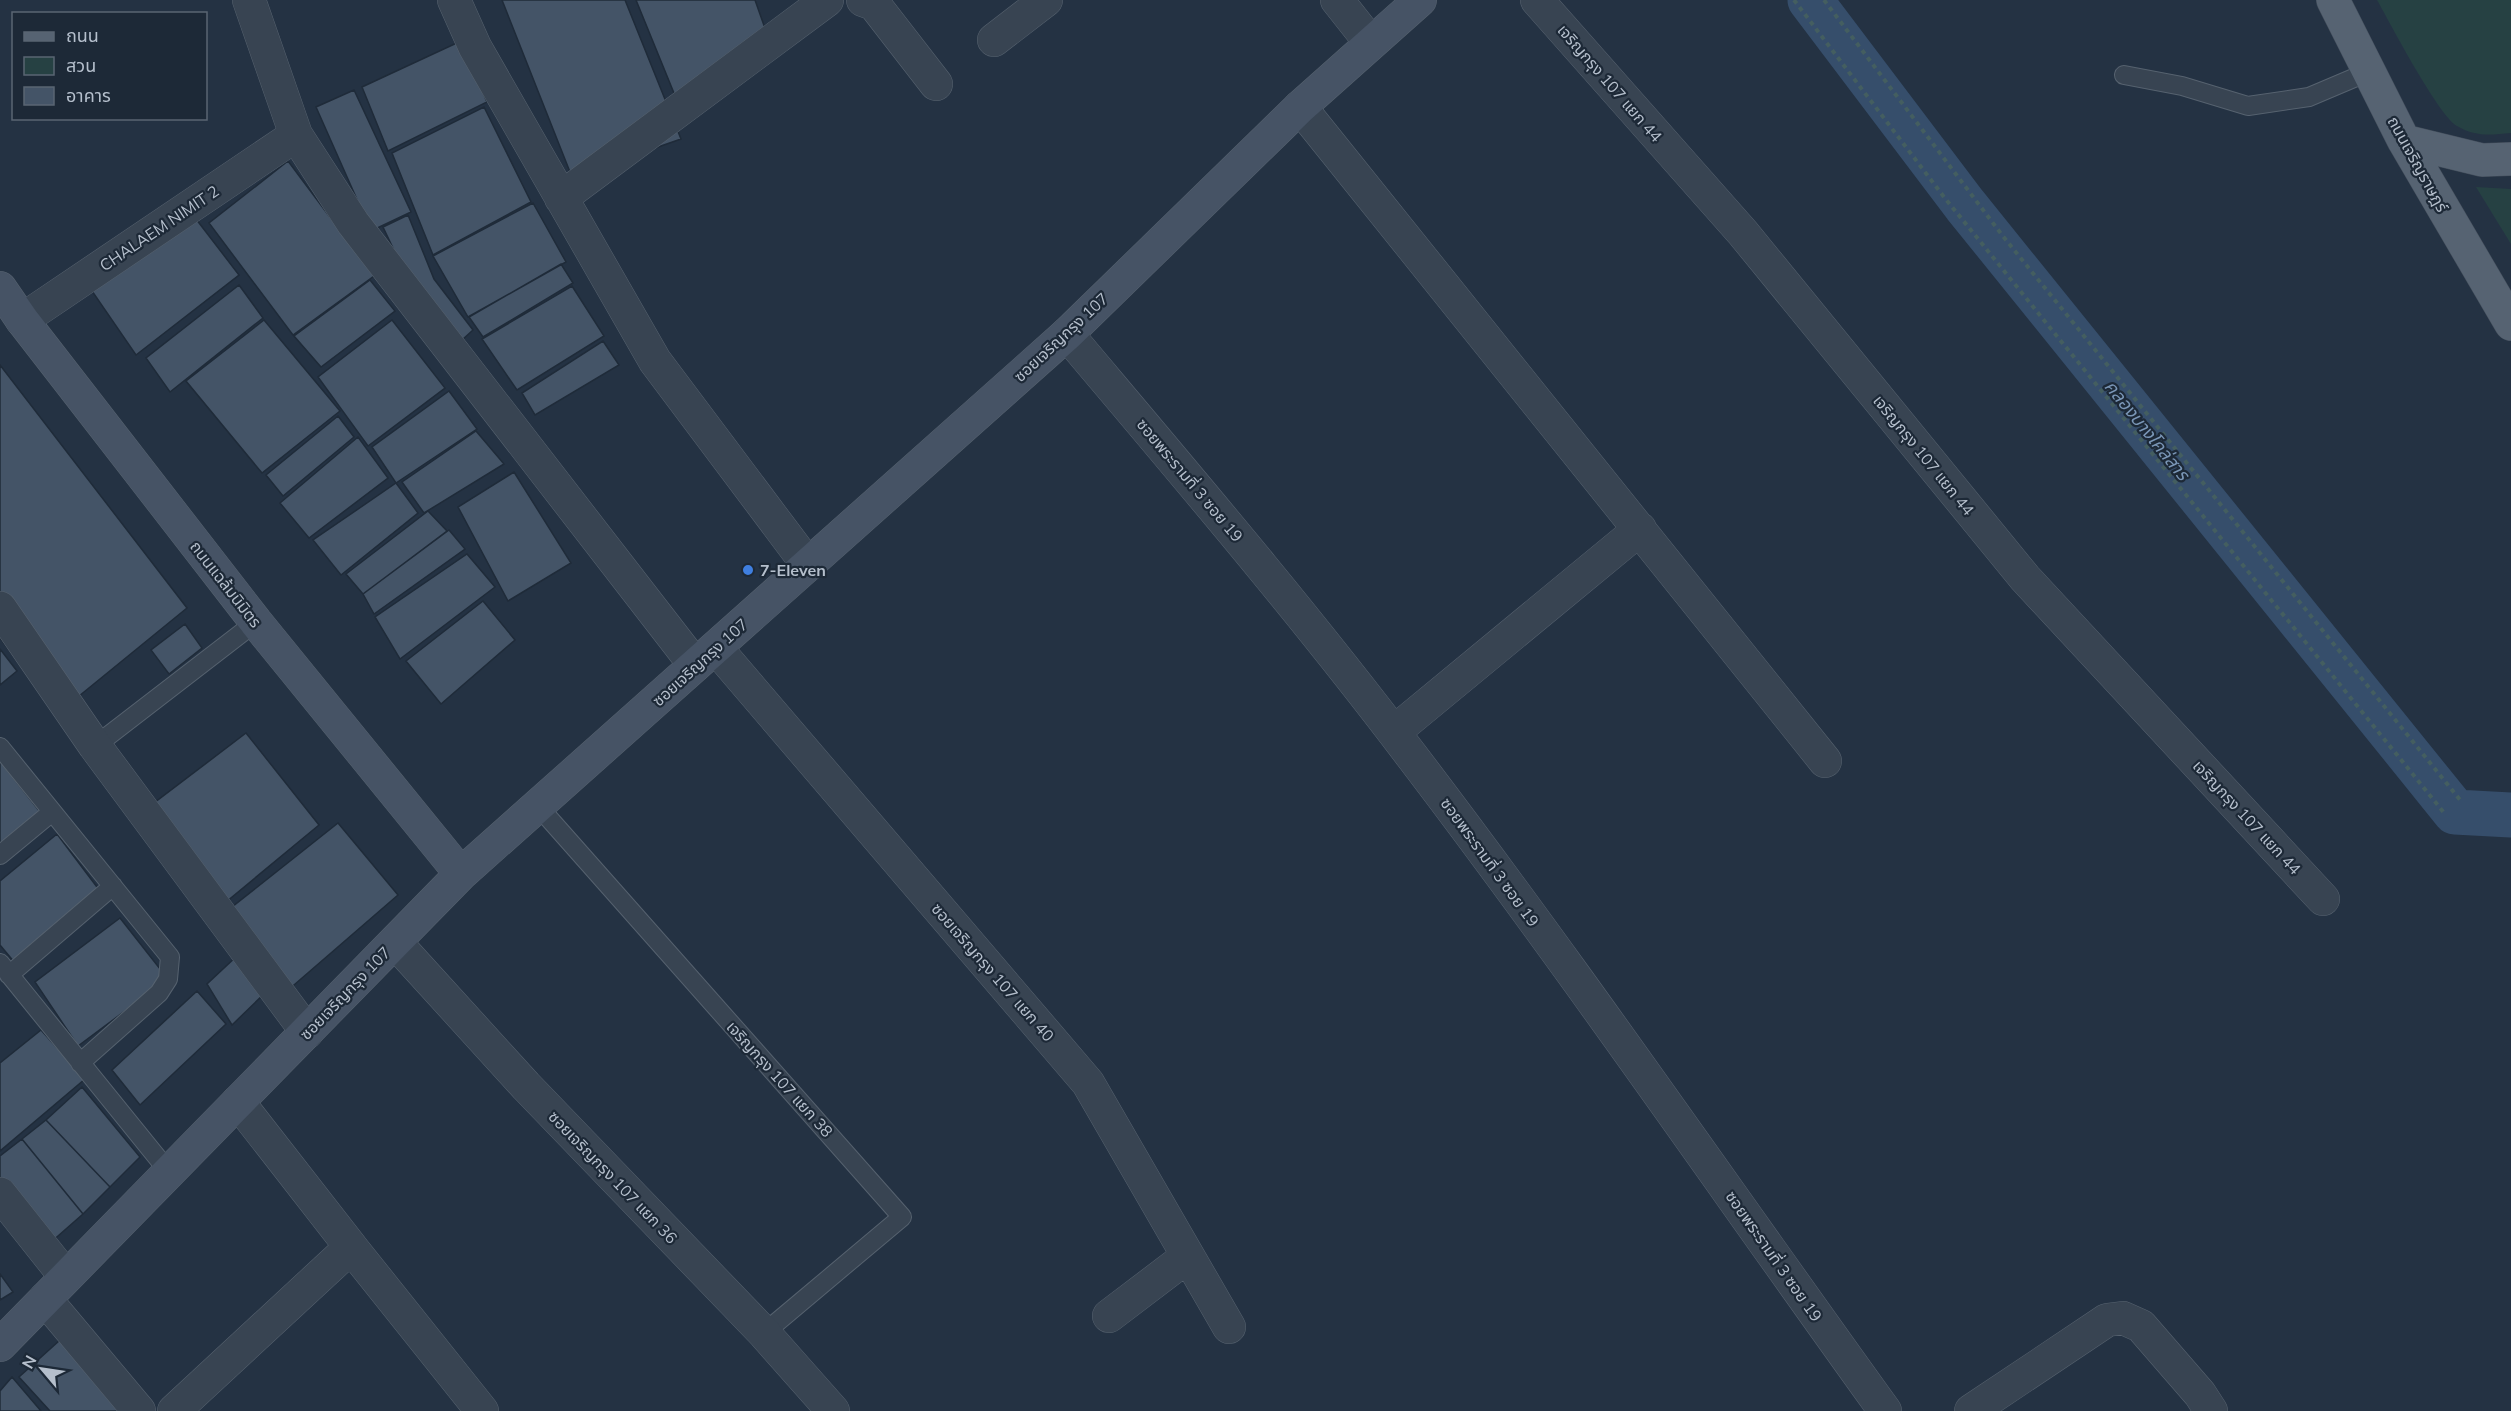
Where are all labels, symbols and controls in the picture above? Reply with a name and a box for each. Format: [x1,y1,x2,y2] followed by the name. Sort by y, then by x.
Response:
[12,12,207,120] legend
[1553,20,1667,146] street label: เจริญกรุง 107 แยก 44
[66,24,99,47] text: ถนน
[66,54,96,77] text: สวน
[66,84,111,107] text: อาคาร
[2383,113,2453,216] street label: ถนนเจริญราษฎร์
[95,181,223,275] street label: CHALAEM NIMIT 2
[1010,288,1112,386] street label: ซอยเจริญกรุง 107
[2100,375,2195,486] water label: คลองบางโคล่สาร
[1869,391,1979,520] street label: เจริญกรุง 107 แยก 44
[1133,414,1248,546] street label: ซอยพระรามที่ 3 ซอย 19
[186,537,266,631] street label: ถนนแฉล้มนิมิตร
[760,560,826,580] place label: 7-Eleven
[741,563,755,577] marker: 7-Eleven
[648,614,752,710] street label: ซอยเจริญกรุง 107
[2189,756,2306,879] street label: เจริญกรุง 107 แยก 44
[1436,793,1544,930] street label: ซอยพระรามที่ 3 ซอย 19
[927,899,1059,1045] street label: ซอยเจริญกรุง 107 แยก 40
[296,942,394,1044] street label: ซอยเจริญกรุง 107
[723,1017,837,1141] street label: เจริญกรุง 107 แยก 38
[544,1106,682,1248] street label: ซอยเจริญกรุง 107 แยก 36
[1721,1186,1827,1325] street label: ซอยพระรามที่ 3 ซอย 19
[12,1339,72,1399] north arrow
[17,1352,41,1372] text: N

